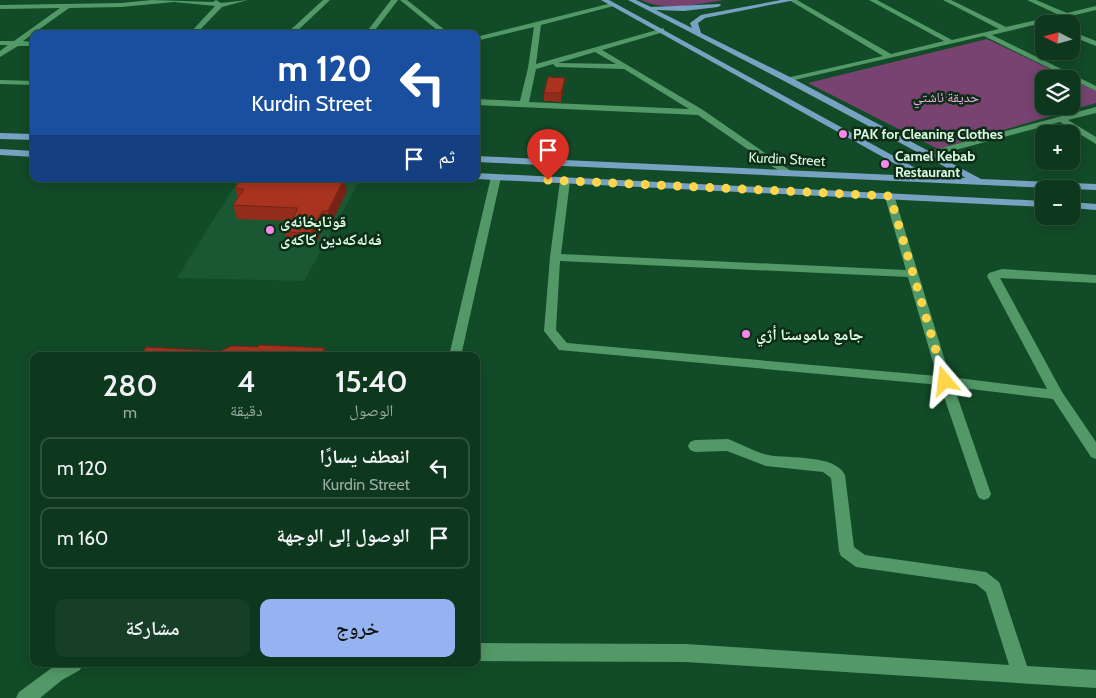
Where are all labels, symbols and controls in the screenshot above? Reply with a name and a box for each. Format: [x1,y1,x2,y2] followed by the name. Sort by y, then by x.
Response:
[1035,15,1080,60] north arrow
[1035,15,1080,225] map controls
[278,47,372,90] text: 120 m
[390,50,455,115] icon: left
[1035,70,1080,115] button: layers
[913,88,979,109] park label: حديقة ئاشتي
[251,90,372,117] text: Kurdin Street
[853,125,1003,143] place label: PAK for Cleaning Clothes
[1035,125,1080,170] button: +
[837,128,849,140] marker: PAK for Cleaning Clothes
[527,129,569,180] pin
[534,136,562,164] icon: arrive
[400,145,428,173] icon: arrive
[438,145,455,168] text: ثم
[895,147,975,181] place label: Camel Kebab Restaurant
[748,148,826,170] street label: Kurdin Street
[879,158,891,170] marker: Camel Kebab Restaurant
[1035,180,1080,225] button: −
[280,212,382,249] place label: قوتابخانەی فەلەکەدین کاکەی
[264,224,276,236] marker: قوتابخانەی فەلەکەدین کاکەی
[756,325,863,347] place label: جامع ماموستا أژي
[740,328,752,340] marker: جامع ماموستا أژي
[918,354,970,406] position arrow
[237,363,255,400] text: 4
[335,363,408,400] text: 15:40
[102,367,158,404] text: 280
[230,401,263,420] text: دقيقة
[349,401,393,420] text: الوصول
[123,403,137,422] text: m
[320,445,410,468] text: انعطف يسارًا
[425,454,453,482] icon: left
[57,457,107,480] text: 120 m
[322,475,410,494] text: Kurdin Street
[277,524,410,547] text: الوصول إلى الوجهة
[425,524,453,552] icon: arrive
[57,527,108,550] text: 160 m
[55,599,250,657] button: مشاركة
[260,599,455,657] button: خروج

